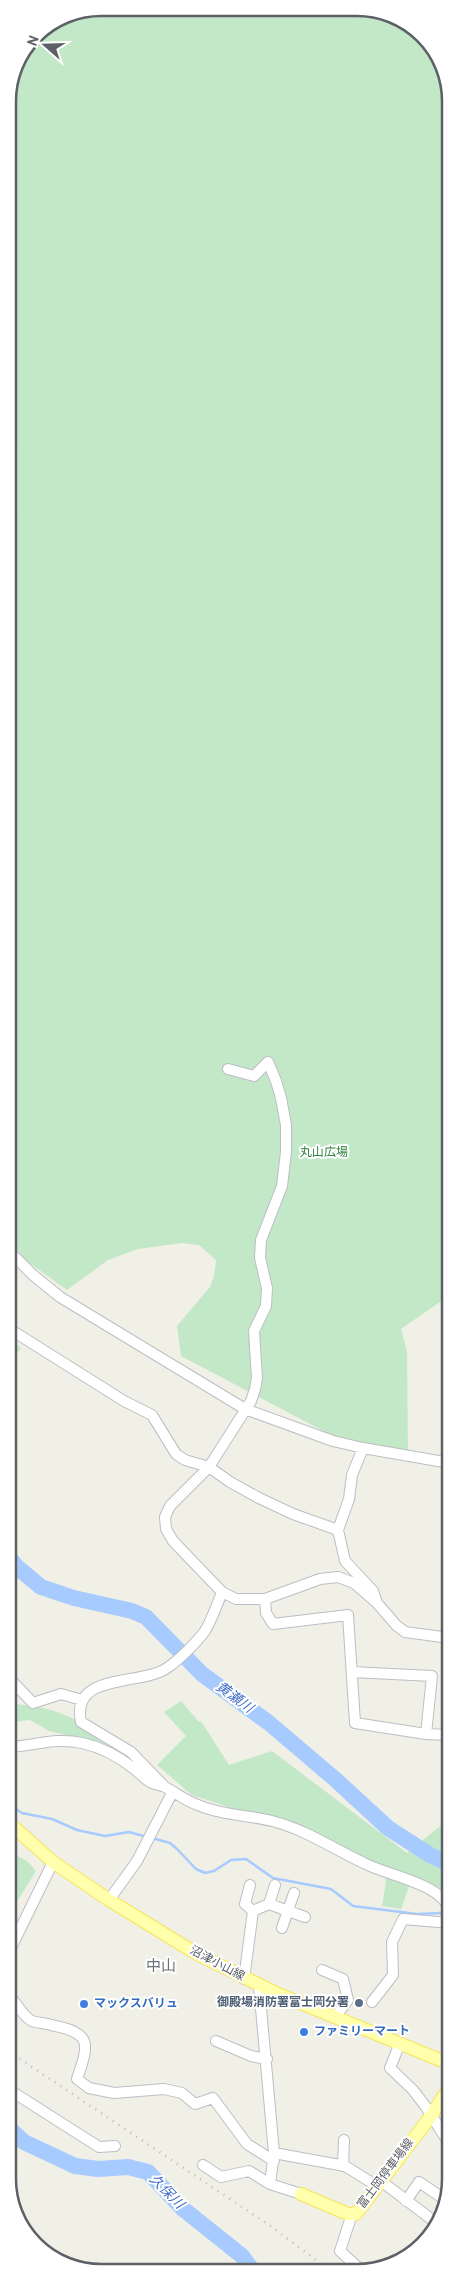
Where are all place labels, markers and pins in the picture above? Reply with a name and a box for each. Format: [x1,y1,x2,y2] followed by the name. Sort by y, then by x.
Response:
[217,1995,349,2011] place label: 御殿場消防署富士岡分署
[94,1996,178,2012] place label: マックスバリュ
[353,1997,365,2009] marker: 御殿場消防署富士岡分署
[78,1998,90,2010] marker: マックスバリュ
[314,2024,410,2040] place label: ファミリーマート
[298,2026,310,2038] marker: ファミリーマート

